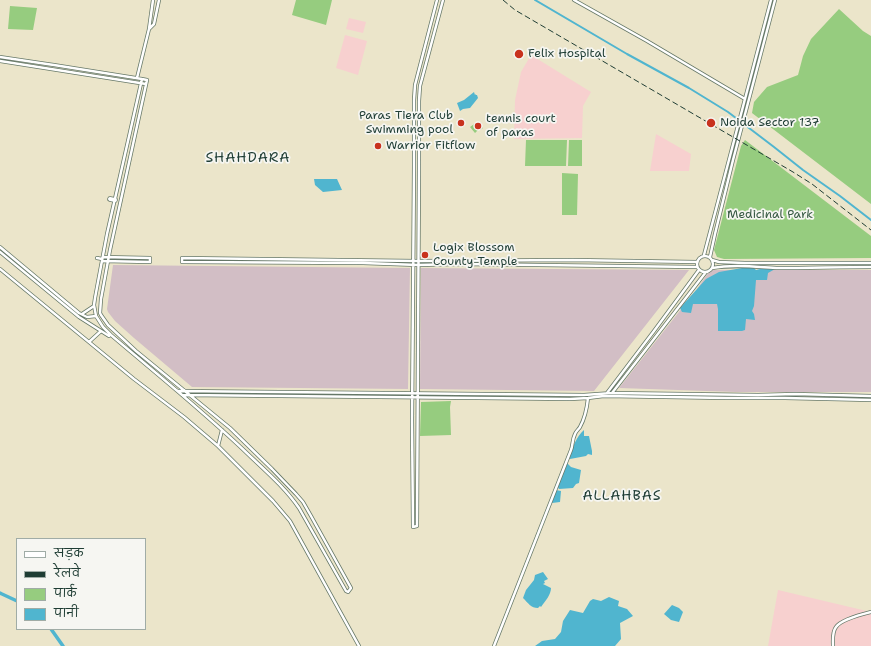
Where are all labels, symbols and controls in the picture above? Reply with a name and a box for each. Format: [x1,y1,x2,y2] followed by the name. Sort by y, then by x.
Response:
[528,47,606,61] place label: Felix Hospital
[513,48,525,60] marker: Felix Hospital
[359,109,453,137] place label: Paras Tiera Club Swimming pool
[486,112,556,140] place label: tennis court of paras
[720,116,819,130] place label: Noida Sector 137
[705,117,717,129] marker: Noida Sector 137
[456,118,466,128] marker: Paras Tiera Club Swimming pool
[473,121,483,131] marker: tennis court of paras
[386,139,475,153] place label: Warrior Fitflow
[373,141,383,151] marker: Warrior Fitflow
[206,150,290,166] district label: SHAHDARA
[727,208,813,222] park label: Medicinal Park
[433,241,517,269] place label: Logix Blossom County Temple
[420,250,430,260] marker: Logix Blossom County Temple
[582,488,662,504] district label: ALLAHBAS
[16,538,146,630] legend
[54,545,84,561] text: सड़क
[54,565,80,581] text: रेलवे
[54,585,77,601] text: पार्क
[54,605,79,621] text: पानी

